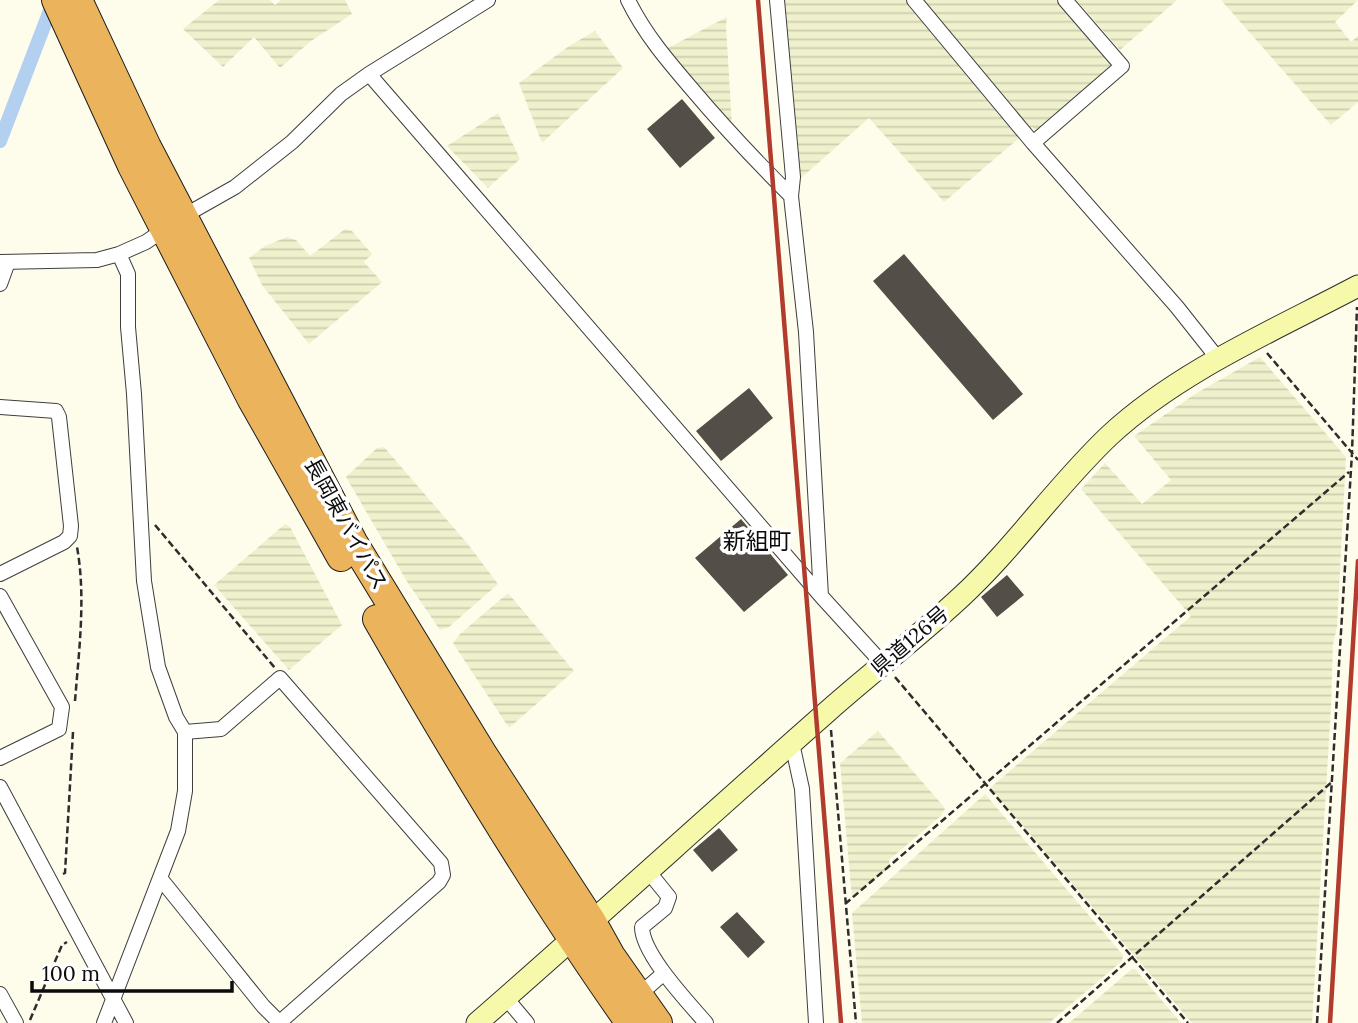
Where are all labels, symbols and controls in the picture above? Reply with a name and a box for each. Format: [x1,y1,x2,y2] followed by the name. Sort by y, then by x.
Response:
[299,453,394,594] street label: 長岡東バイパス
[723,526,792,555] district label: 新組町
[865,600,954,682] street label: 県道126号
[32,950,231,994] scale bar
[42,960,100,987] text: 100 m

